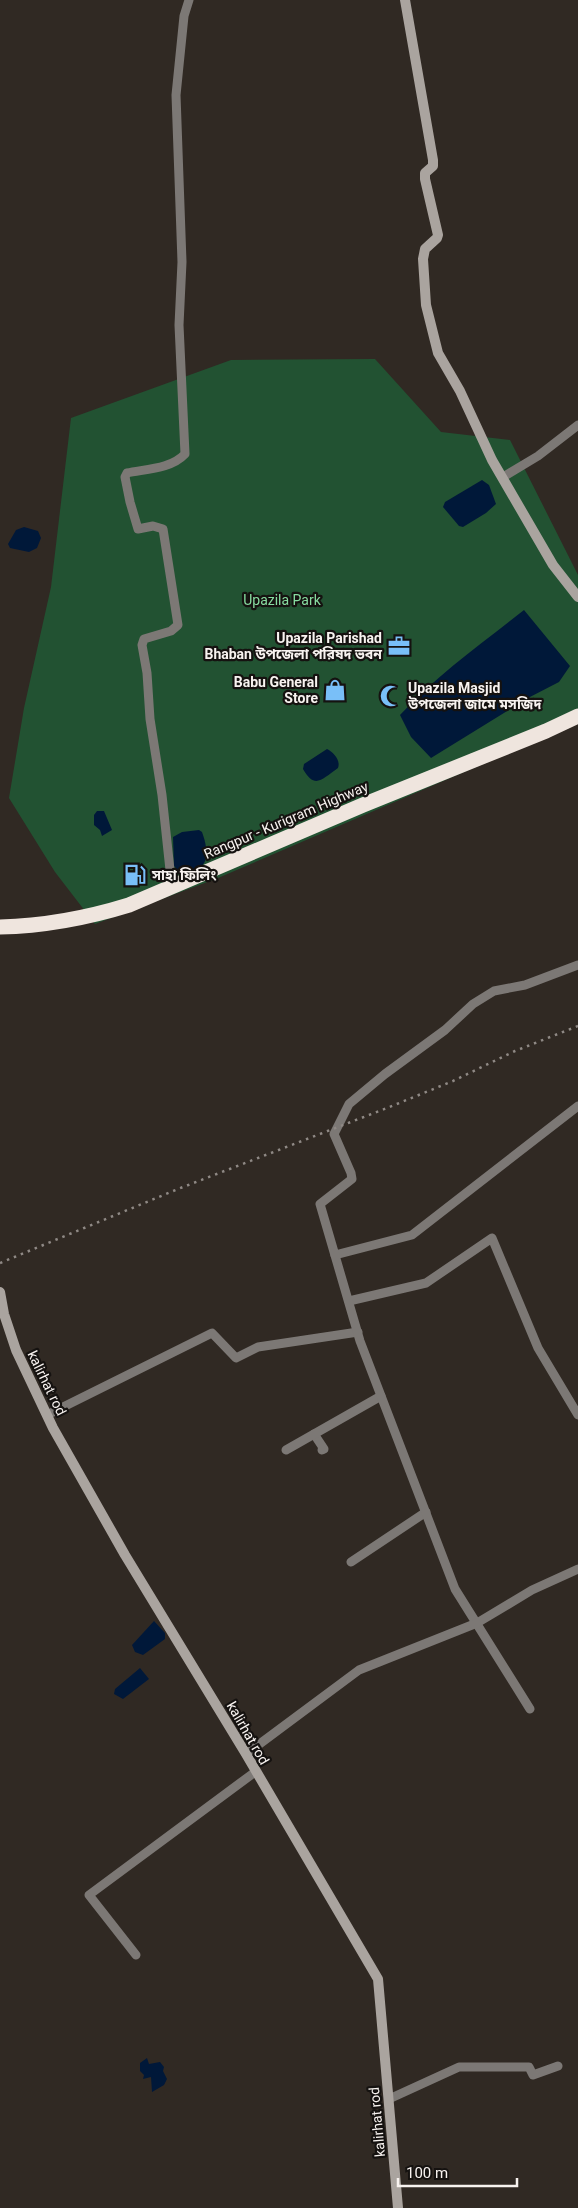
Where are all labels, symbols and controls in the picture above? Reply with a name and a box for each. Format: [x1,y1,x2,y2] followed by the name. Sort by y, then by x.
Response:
[243,592,322,608] park label: Upazila Park
[204,630,382,662] place label: Upazila Parishad Bhaban উপজেলা পরিষদ ভবন
[386,633,412,659] office icon: Upazila Parishad Bhaban উপজেলা পরিষদ ভবন
[234,674,318,706] place label: Babu General Store
[322,677,348,703] shop icon: Babu General Store
[407,680,542,712] place label: Upazila Masjid উপজেলা জামে মসজিদ
[378,683,404,709] mosque icon: Upazila Masjid উপজেলা জামে মসজিদ
[202,778,371,862] street label: Rangpur - Kurigram Highway
[122,862,148,888] fuel station icon: সাহা ফিলিং
[151,867,217,883] place label: সাহা ফিলিং
[24,1348,70,1418] street label: kalirhat rod
[224,1699,272,1767] street label: kalirhat rod
[366,2086,388,2158] street label: kalirhat rod
[398,2156,517,2188] scale bar
[406,2164,448,2182] text: 100 m

